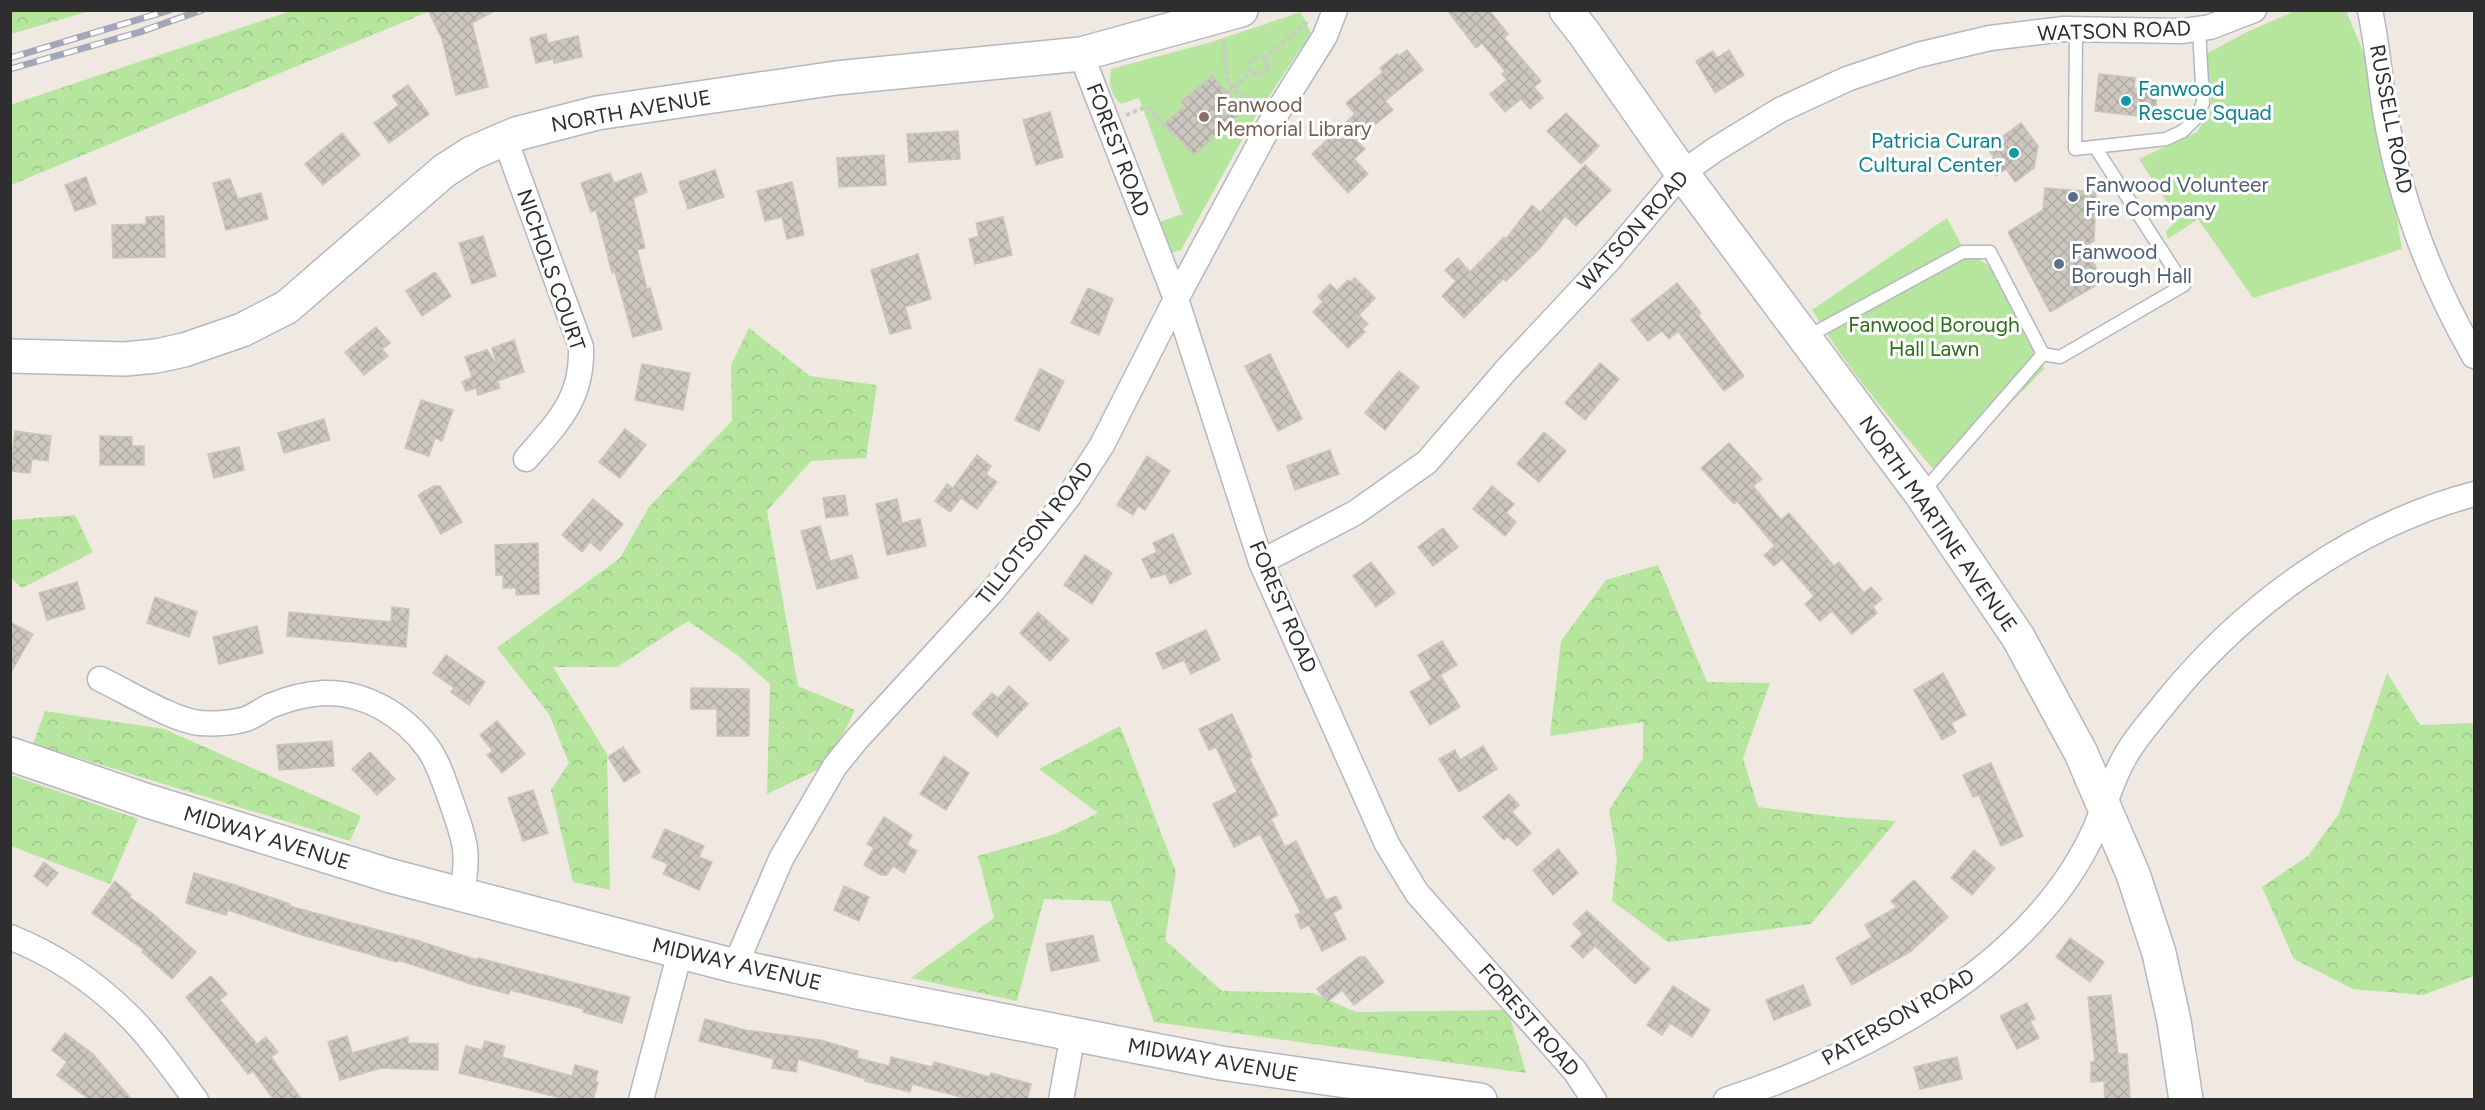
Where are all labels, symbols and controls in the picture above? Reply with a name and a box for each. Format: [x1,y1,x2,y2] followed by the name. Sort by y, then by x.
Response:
[2037,15,2191,46] street label: WATSON ROAD
[2365,42,2418,196] street label: RUSSELL ROAD
[2138,76,2272,125] place label: Fanwood Rescue Squad
[1082,79,1155,220] street label: FOREST ROAD
[549,84,713,137] street label: NORTH AVENUE
[1216,92,1372,141] place label: Fanwood Memorial Library
[2119,94,2133,108] marker: Fanwood Rescue Squad
[1197,110,1211,124] marker: Fanwood Memorial Library
[1858,128,2002,177] place label: Patricia Curan Cultural Center
[2007,146,2021,160] marker: Patricia Curan Cultural Center
[1572,165,1693,296] street label: WATSON ROAD
[2085,172,2269,221] place label: Fanwood Volunteer Fire Company
[512,186,591,354] street label: NICHOLS COURT
[2066,190,2080,204] marker: Fanwood Volunteer Fire Company
[2071,239,2192,288] place label: Fanwood Borough Hall
[2052,257,2066,271] marker: Fanwood Borough Hall
[1848,312,2020,361] park label: Fanwood Borough Hall Lawn
[1854,411,2023,637] street label: NORTH MARTINE AVENUE
[971,456,1098,609] street label: TILLOTSON ROAD
[1244,537,1323,677] street label: FOREST ROAD
[181,800,353,875] street label: MIDWAY AVENUE
[650,932,824,995] street label: MIDWAY AVENUE
[1474,958,1585,1081] street label: FOREST ROAD
[1817,963,1978,1070] street label: PATERSON ROAD
[1126,1032,1300,1087] street label: MIDWAY AVENUE

